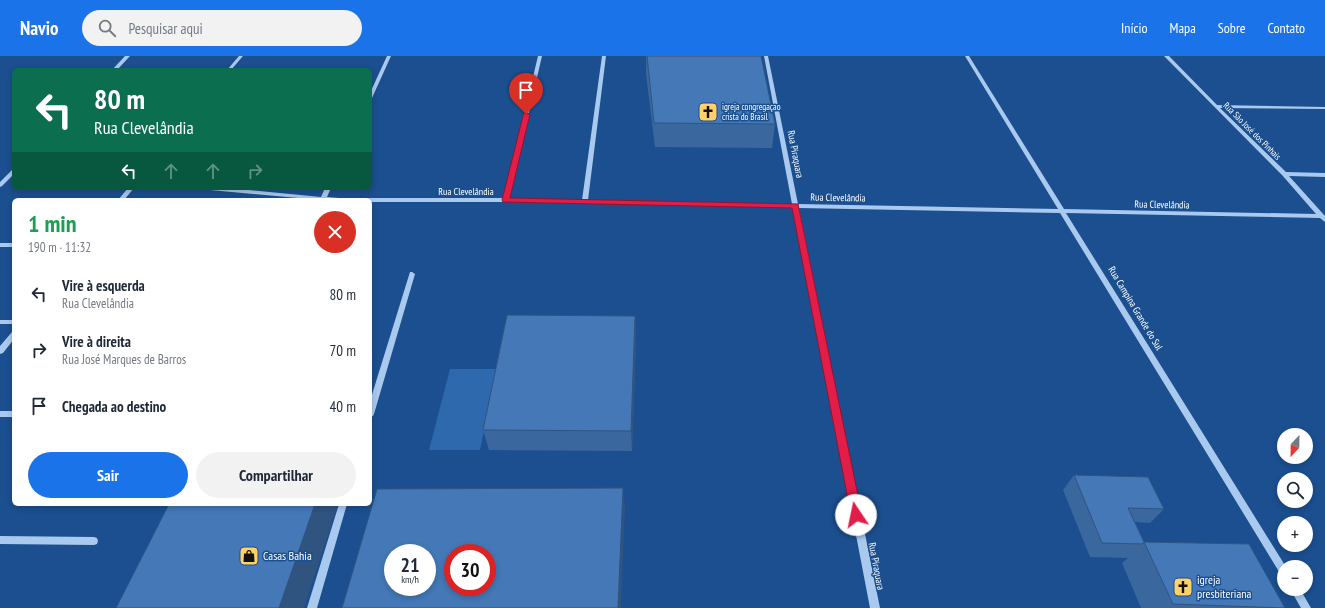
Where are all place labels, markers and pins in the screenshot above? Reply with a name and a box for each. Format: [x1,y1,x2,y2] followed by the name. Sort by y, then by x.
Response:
[509,73,543,114] pin
[697,101,719,123] church icon: igreja congregaçao crista do Brasil
[722,101,781,122] place label: igreja congregaçao crista do Brasil
[238,545,260,567] shop icon: Casas Bahia
[263,548,312,563] place label: Casas Bahia
[1197,572,1251,601] place label: igreja presbiteriana
[1172,576,1194,598] church icon: igreja presbiteriana

